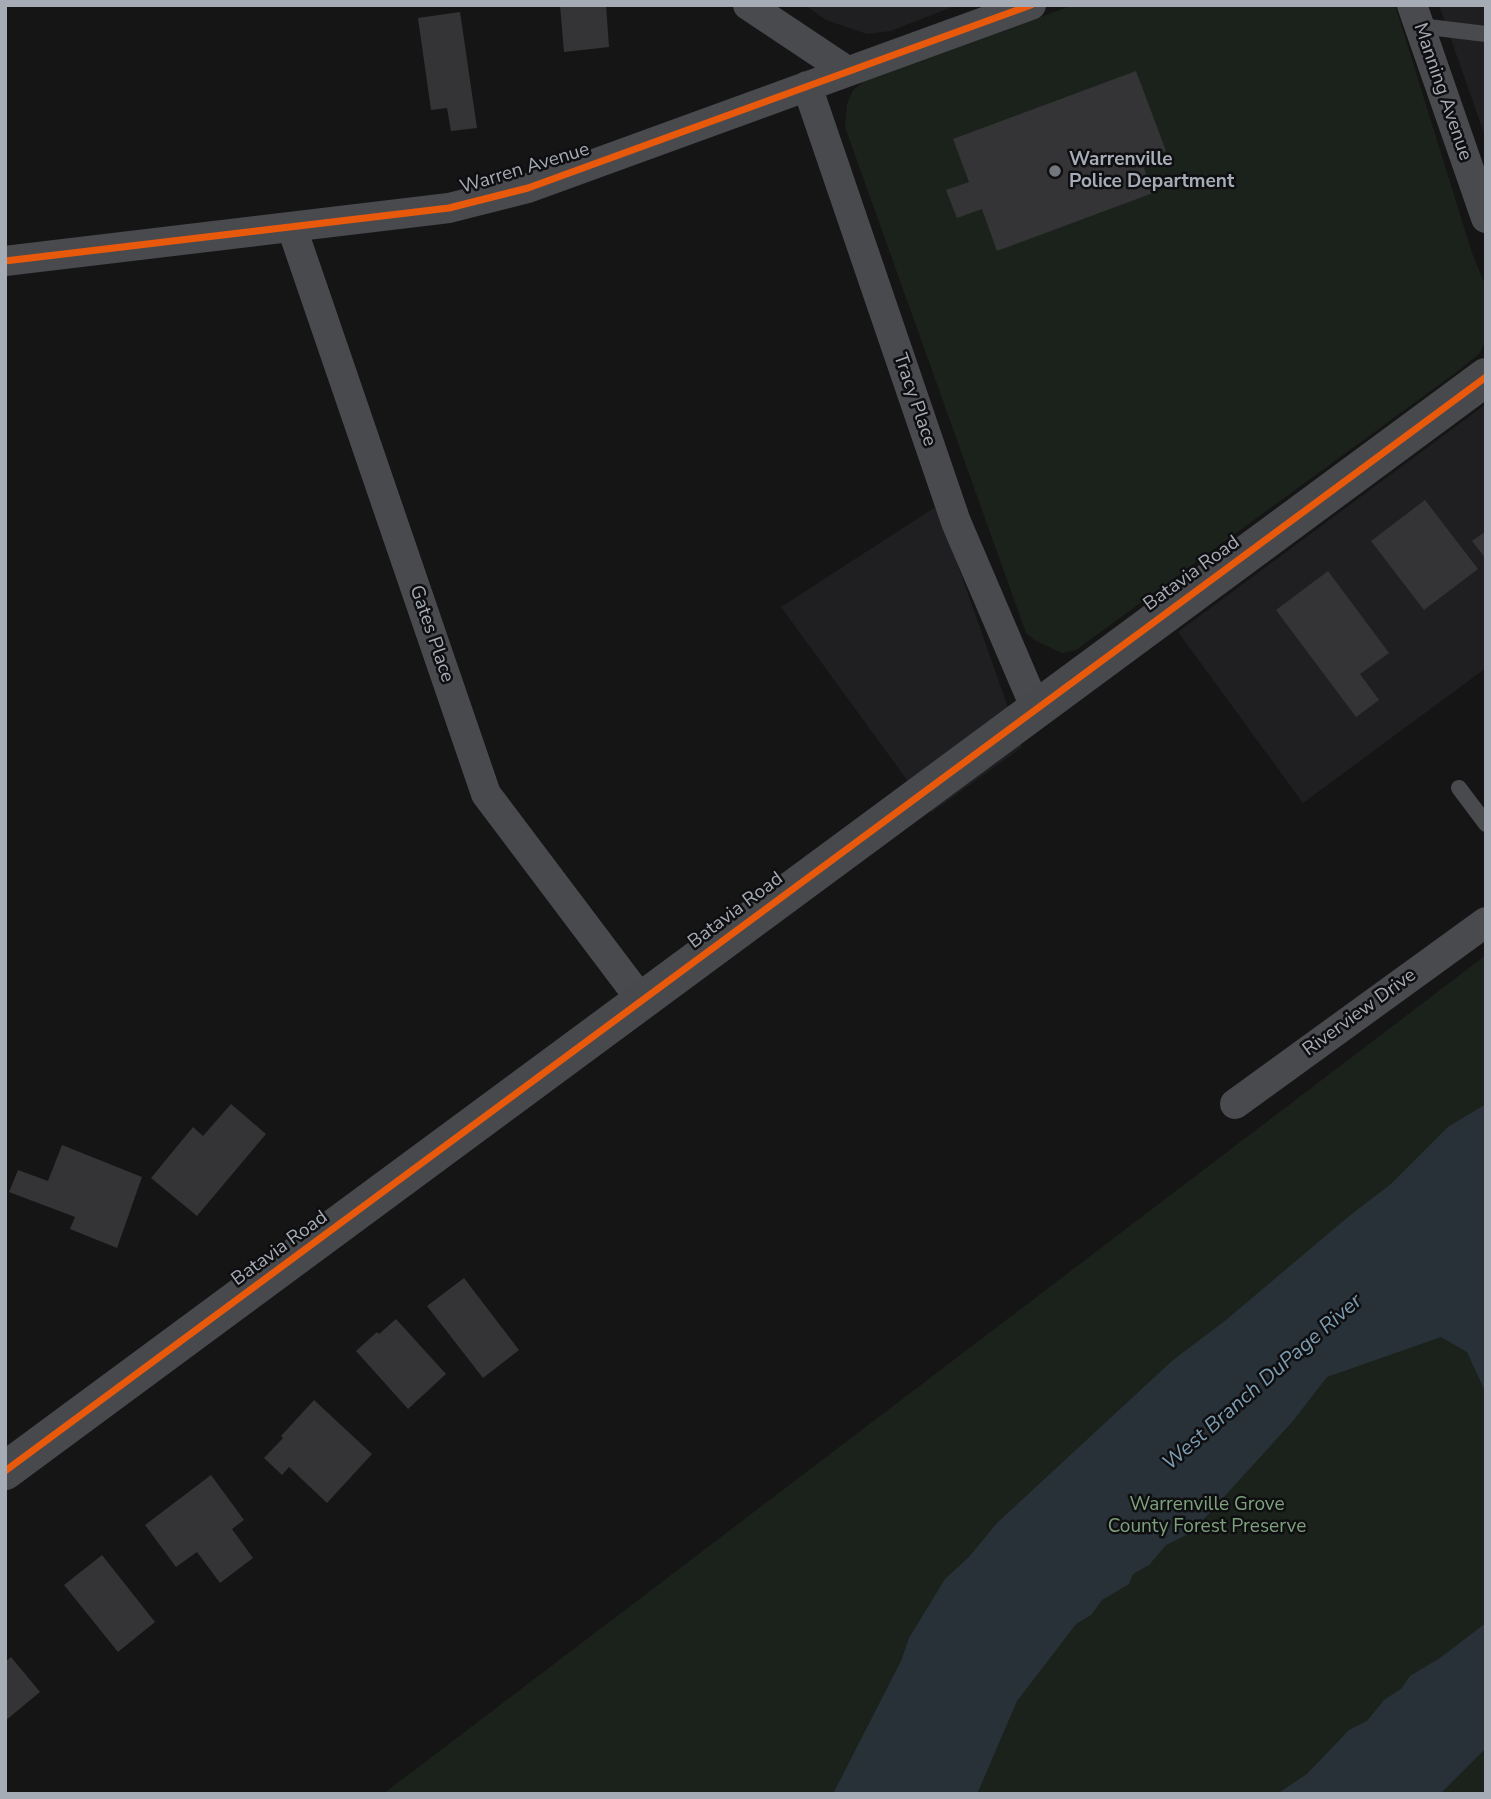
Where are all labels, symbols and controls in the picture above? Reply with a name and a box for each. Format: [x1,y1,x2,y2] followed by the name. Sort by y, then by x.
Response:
[1408,20,1476,164] street label: Manning Avenue
[458,139,592,199] street label: Warren Avenue
[1069,149,1234,193] place label: Warrenville Police Department
[1047,163,1063,179] marker: Warrenville Police Department
[887,351,941,449] street label: Tracy Place
[1140,532,1244,616] street label: Batavia Road
[404,583,458,685] street label: Gates Place
[684,868,788,954] street label: Batavia Road
[1299,964,1421,1062] street label: Riverview Drive
[228,1207,332,1291] street label: Batavia Road
[1158,1290,1368,1476] water label: West Branch DuPage River
[1108,1494,1306,1538] park label: Warrenville Grove County Forest Preserve

